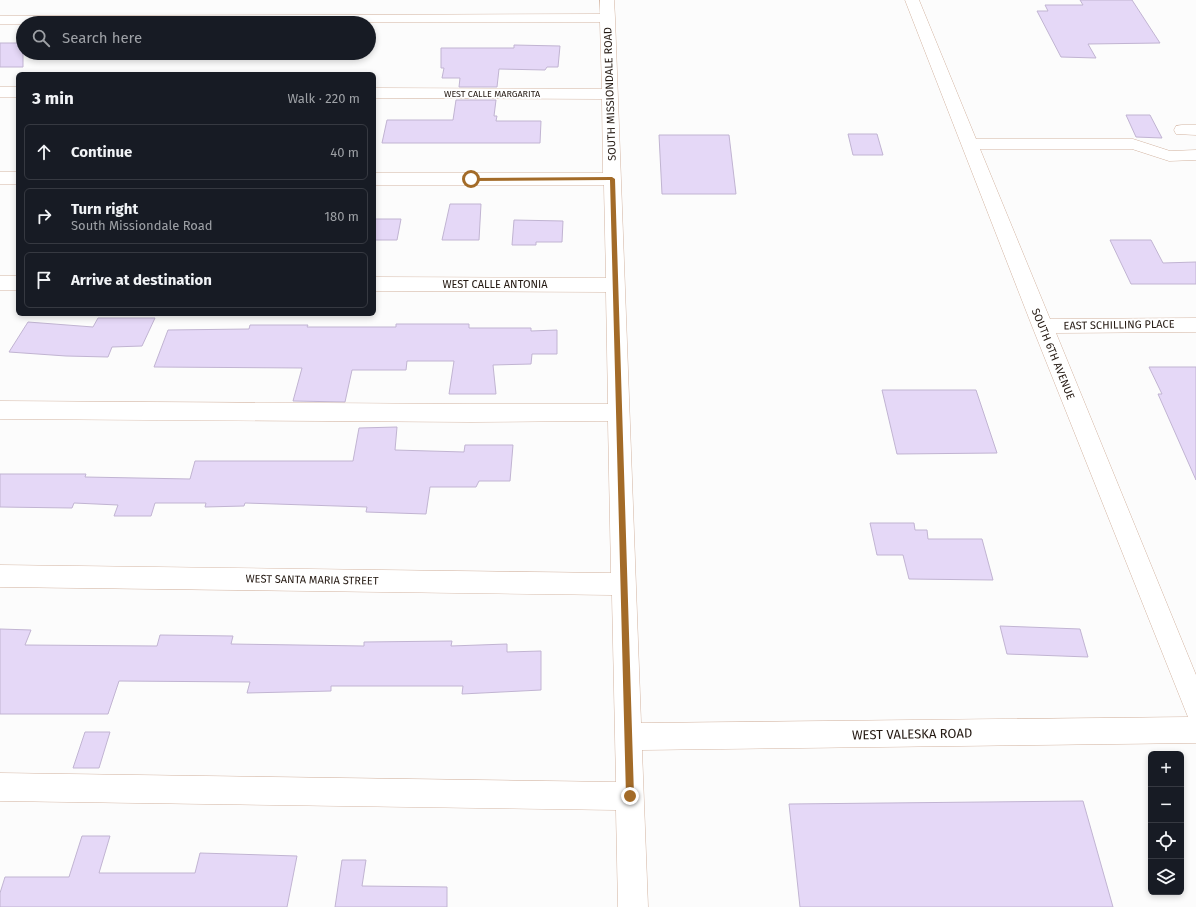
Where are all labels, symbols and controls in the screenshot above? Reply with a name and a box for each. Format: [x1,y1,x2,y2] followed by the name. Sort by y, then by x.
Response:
[16,16,376,60] search box
[30,27,52,49] icon: search
[601,27,619,161] street label: SOUTH MISSIONDALE ROAD
[62,29,142,47] text: Search here
[32,88,74,109] text: 3 min
[444,89,541,99] street label: WEST CALLE MARGARITA
[288,91,360,106] text: Walk · 220 m
[33,141,55,163] icon: ahead
[71,143,132,161] text: Continue
[330,145,359,160] text: 40 m
[462,170,480,188] route start
[71,200,138,218] text: Turn right
[33,205,55,227] icon: right
[324,209,359,224] text: 180 m
[71,218,213,233] text: South Missiondale Road
[33,269,55,291] icon: arrive
[71,271,212,289] text: Arrive at destination
[442,278,548,291] street label: WEST CALLE ANTONIA
[1029,307,1077,402] street label: SOUTH 6TH AVENUE
[1063,318,1175,332] street label: EAST SCHILLING PLACE
[245,572,379,588] street label: WEST SANTA MARIA STREET
[852,725,972,743] street label: WEST VALESKA ROAD
[1148,751,1184,895] map controls
[1148,751,1184,787] button: +
[621,787,639,805] route end
[1148,787,1184,823] button: −
[1148,823,1184,859] button: locate
[1148,859,1184,895] button: layers

